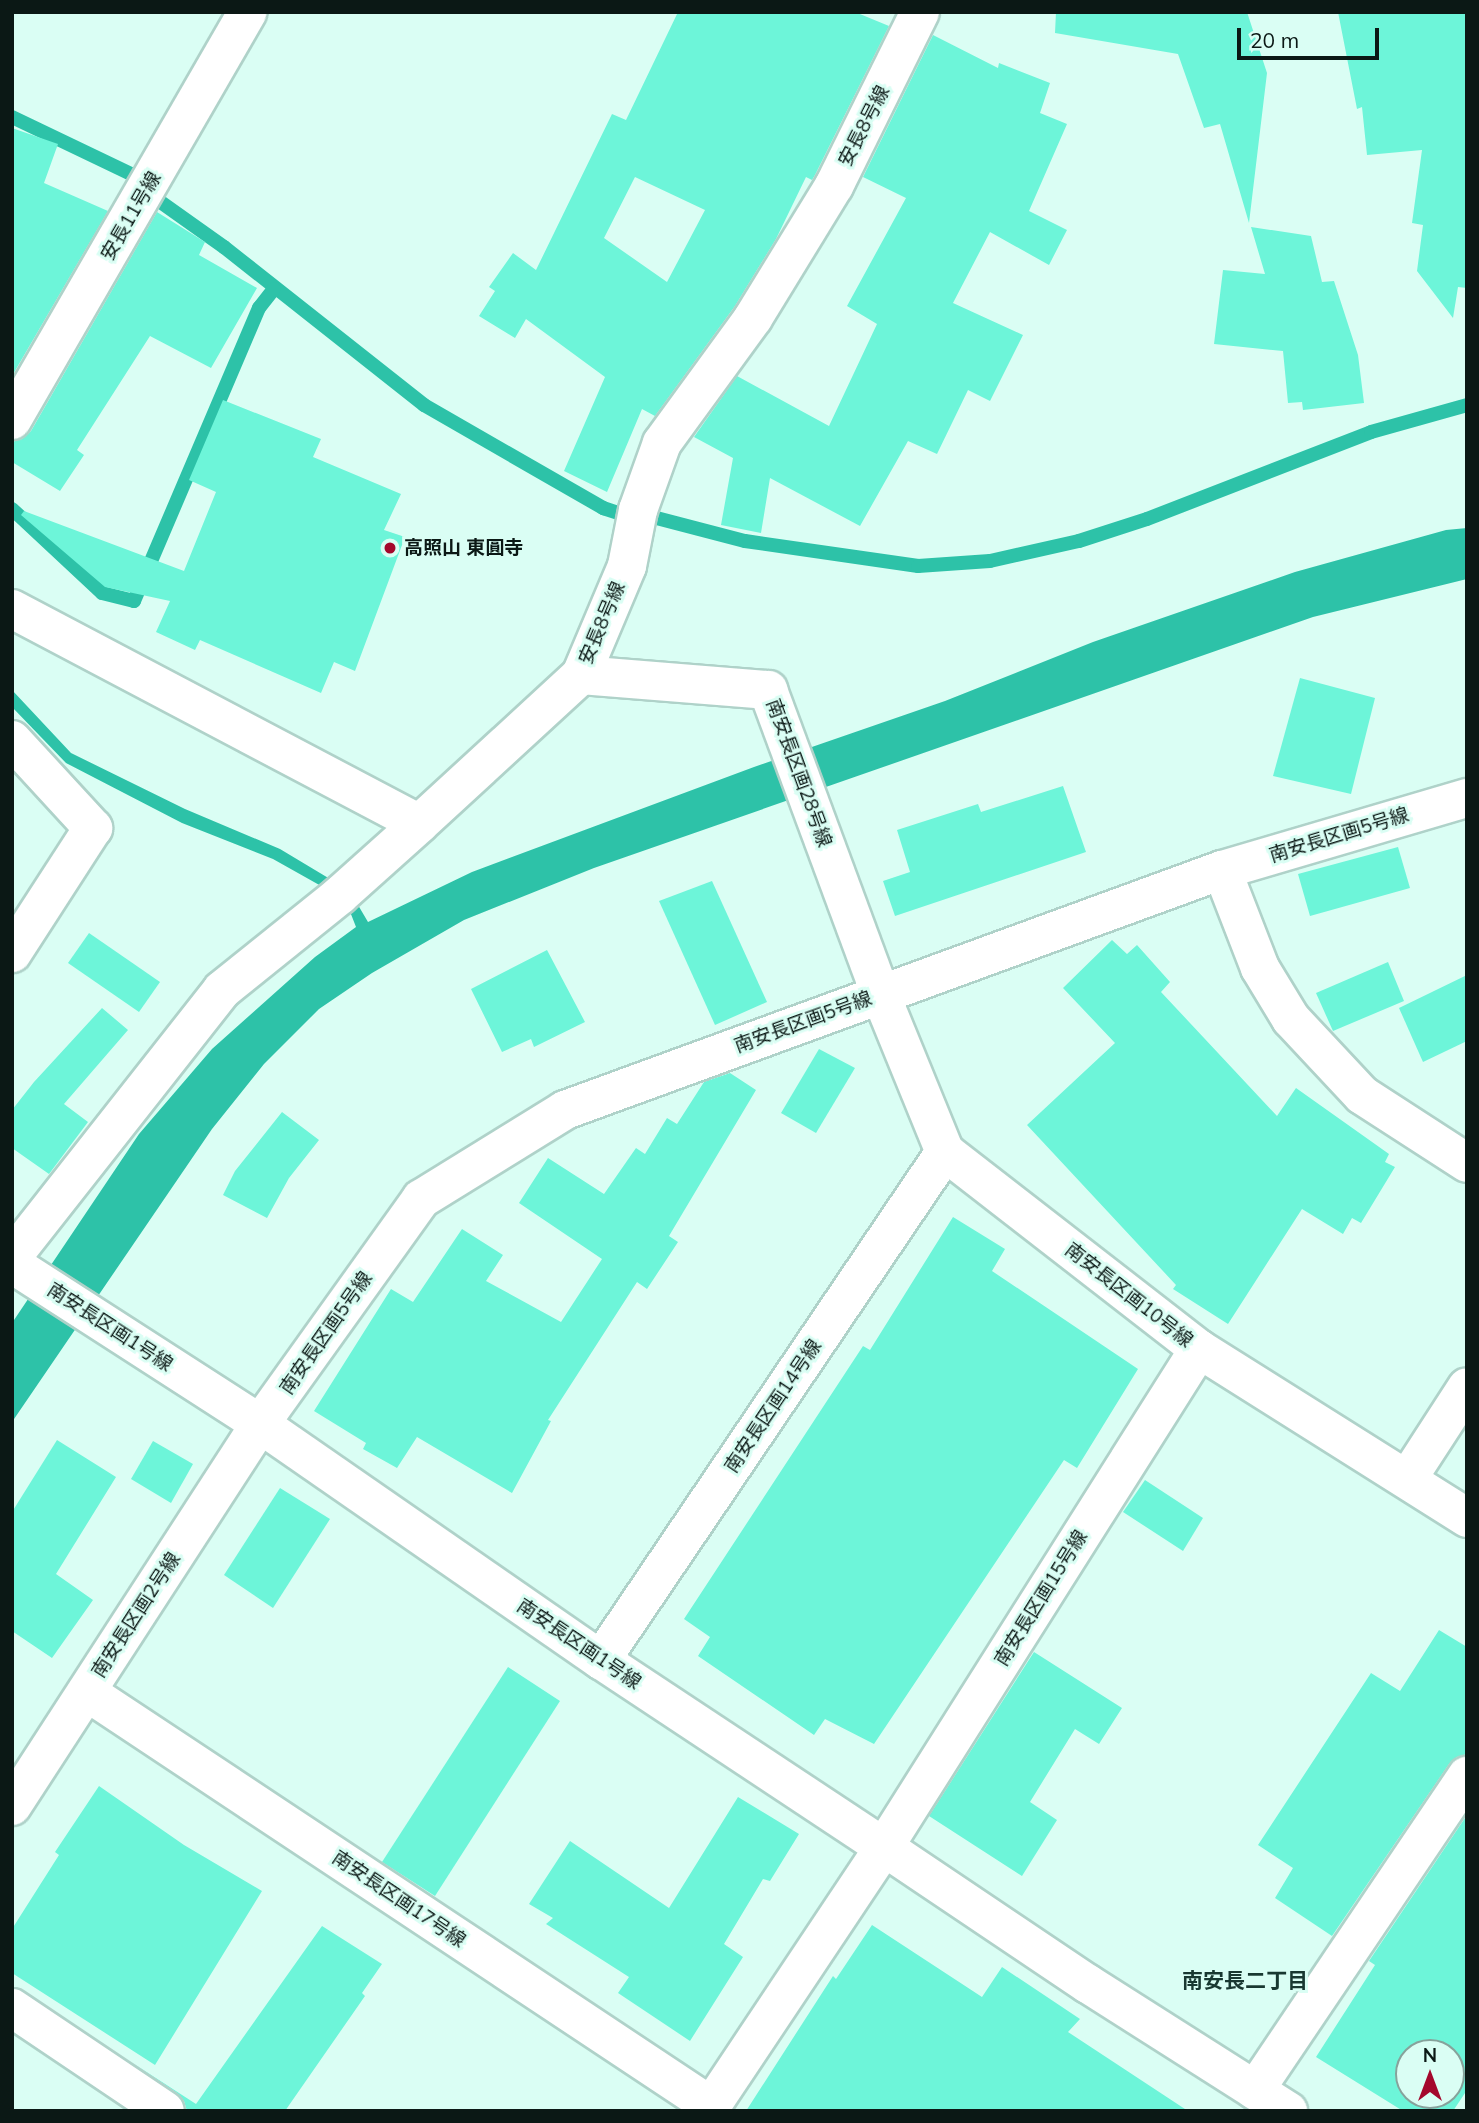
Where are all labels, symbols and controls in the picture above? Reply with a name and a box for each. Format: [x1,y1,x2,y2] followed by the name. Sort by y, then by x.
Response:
[1241,14,1383,58] scale bar
[1250,27,1299,53] text: 20 m
[834,82,894,170] street label: 安長8号線
[96,168,166,264] street label: 安長11号線
[404,537,523,559] place label: 高照山 東圓寺
[382,540,398,556] marker: 高照山 東圓寺
[574,578,630,668] street label: 安長8号線
[762,696,836,850] street label: 南安長区画28号線
[1267,803,1411,867] street label: 南安長区画5号線
[731,987,875,1057] street label: 南安長区画5号線
[1061,1238,1197,1352] street label: 南安長区画10号線
[275,1267,377,1399] street label: 南安長区画5号線
[43,1278,177,1376] street label: 南安長区画1号線
[720,1335,826,1477] street label: 南安長区画14号線
[990,1526,1092,1670] street label: 南安長区画15号線
[87,1548,185,1682] street label: 南安長区画2号線
[513,1594,645,1694] street label: 南安長区画1号線
[328,1846,470,1952] street label: 南安長区画17号線
[1182,1967,1308,1993] district label: 南安長二丁目
[1395,2039,1465,2109] north arrow
[1423,2043,1437,2067] text: N

